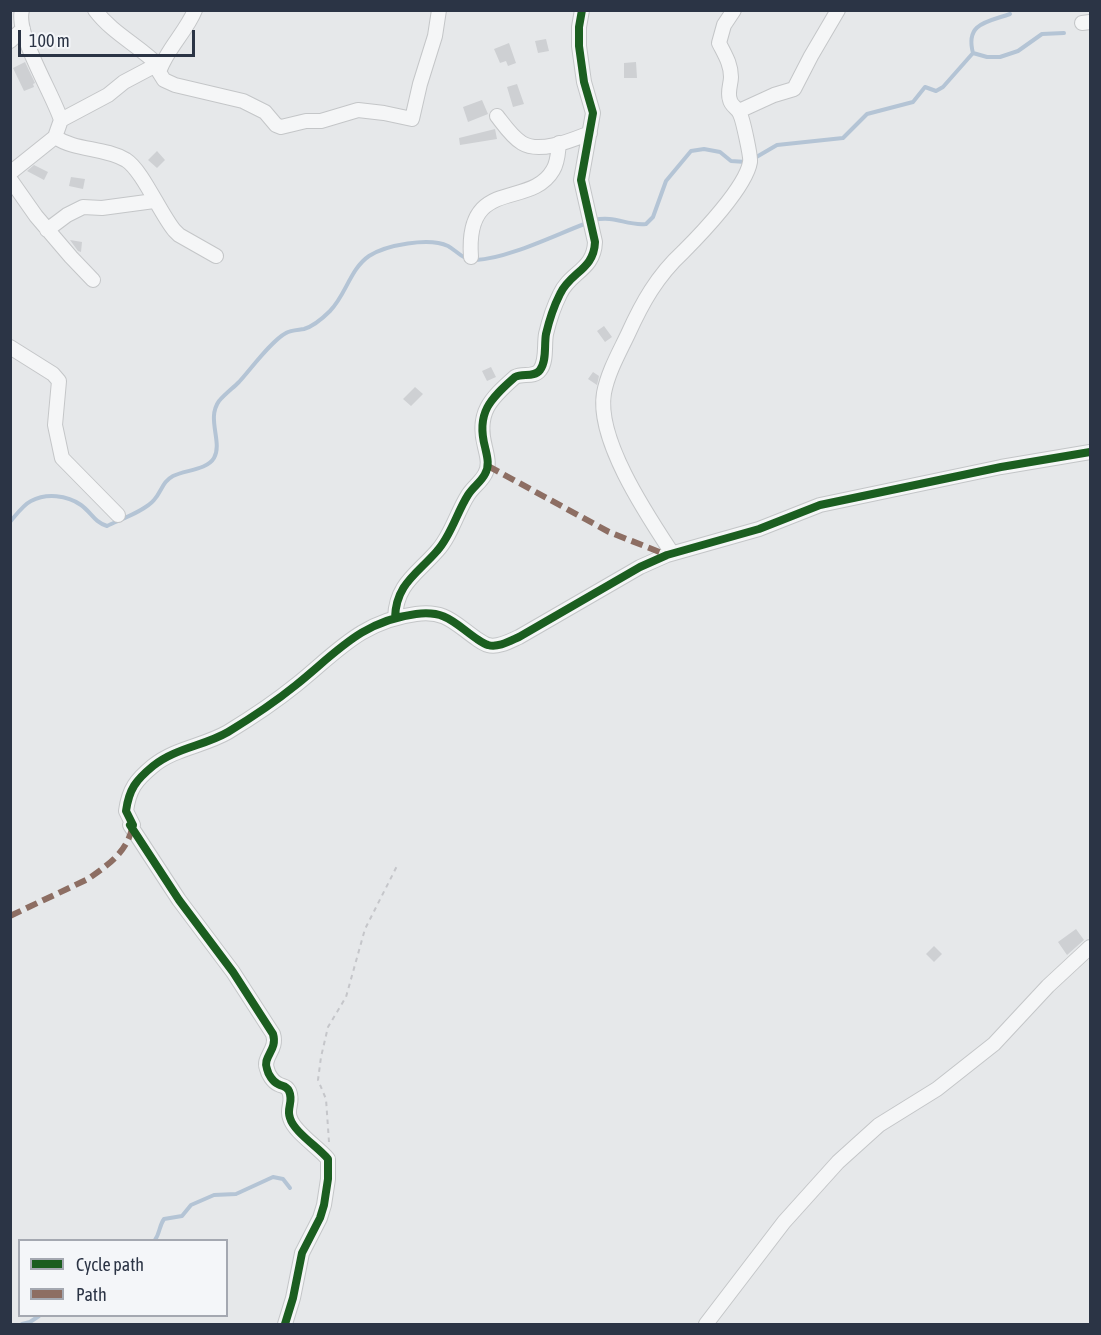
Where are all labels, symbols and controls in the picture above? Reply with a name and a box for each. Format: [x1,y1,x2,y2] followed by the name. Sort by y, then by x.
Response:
[21,18,198,56] scale bar
[29,30,70,51] text: 100 m
[18,1239,228,1317] legend
[76,1254,144,1275] text: Cycle path
[76,1284,107,1305] text: Path

